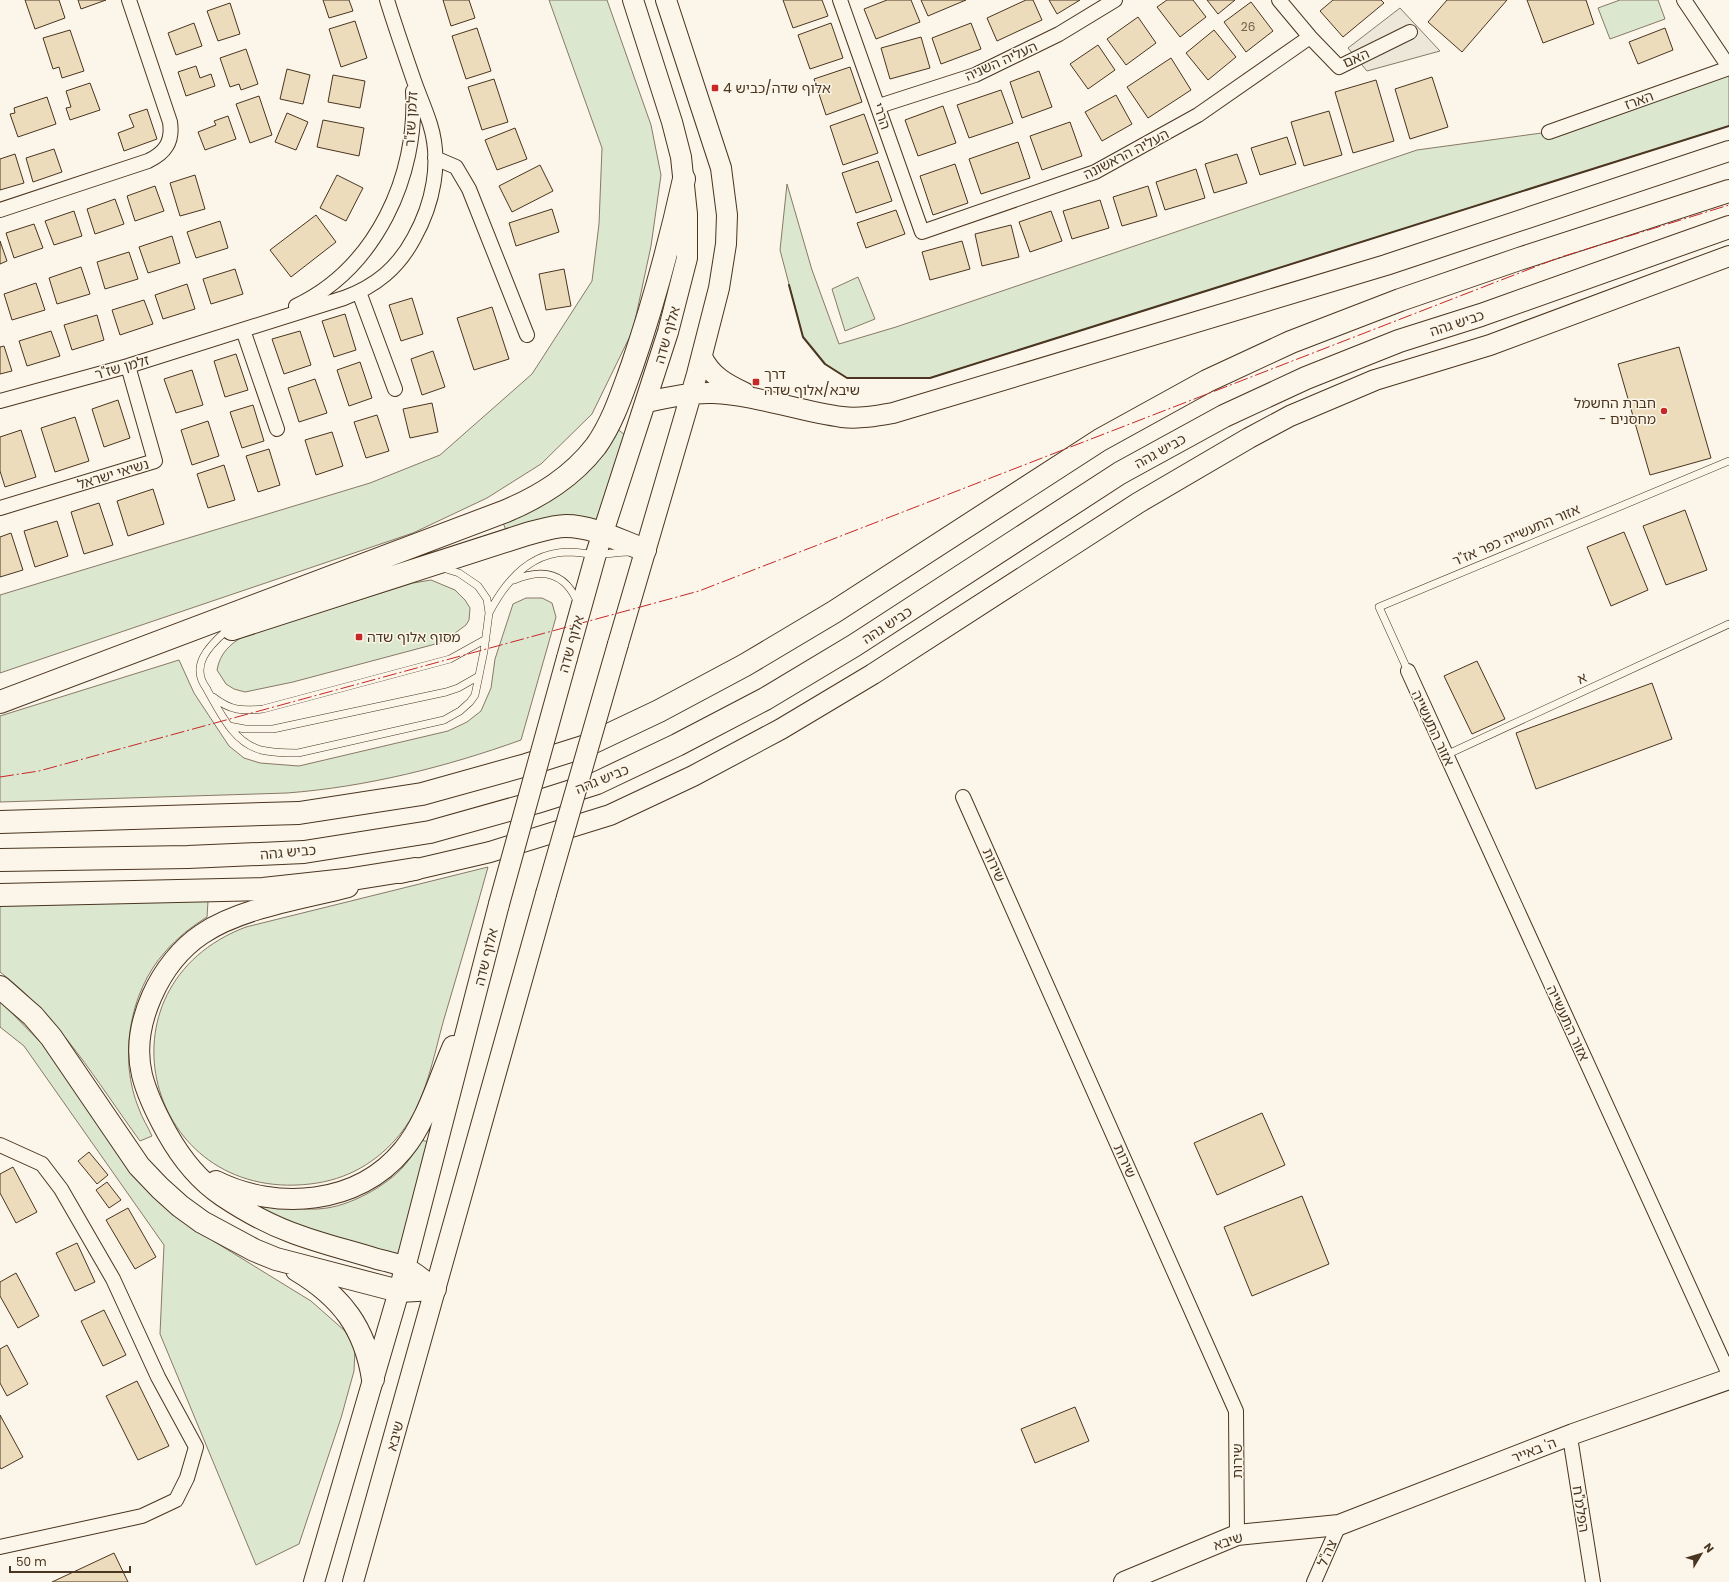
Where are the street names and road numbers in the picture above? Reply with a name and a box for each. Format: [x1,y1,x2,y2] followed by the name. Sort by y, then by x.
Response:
[962,36,1040,86] street label: העליה השניה
[1340,43,1372,73] street label: האם
[1622,86,1656,114] street label: הארז
[400,90,422,147] street label: זלמן שז"ר
[868,100,896,132] street label: הררי
[1080,124,1172,184] street label: העליה הראשונה
[649,304,685,366] street label: אלוף שדה
[1427,305,1487,341] street label: כביש גהה
[92,350,152,384] street label: זלמן שז"ר
[1131,429,1189,473] street label: כביש גהה
[75,454,151,494] street label: נשיאי ישראל
[1449,499,1583,571] street label: אזור התעשייה כפר אז"ר
[858,601,916,649] street label: כביש גהה
[553,613,589,675] street label: אלוף שדה
[1574,667,1590,689] street label: א
[1407,687,1459,769] street label: אזור התעשייה
[572,759,632,799] street label: כביש גהה
[259,840,317,864] street label: כביש גהה
[978,845,1010,885] street label: שירות
[469,926,503,988] street label: אלוף שדה
[1542,982,1594,1064] street label: אזור התעשייה
[1109,1141,1141,1181] street label: שירות
[381,1419,409,1453] street label: שיבא
[1509,1432,1559,1468] street label: ה' באייר
[1227,1443,1247,1479] street label: שירות
[1567,1484,1595,1534] street label: הפלמ"ח
[1210,1527,1246,1555] street label: שיבא
[1312,1536,1342,1570] street label: צה"ל

